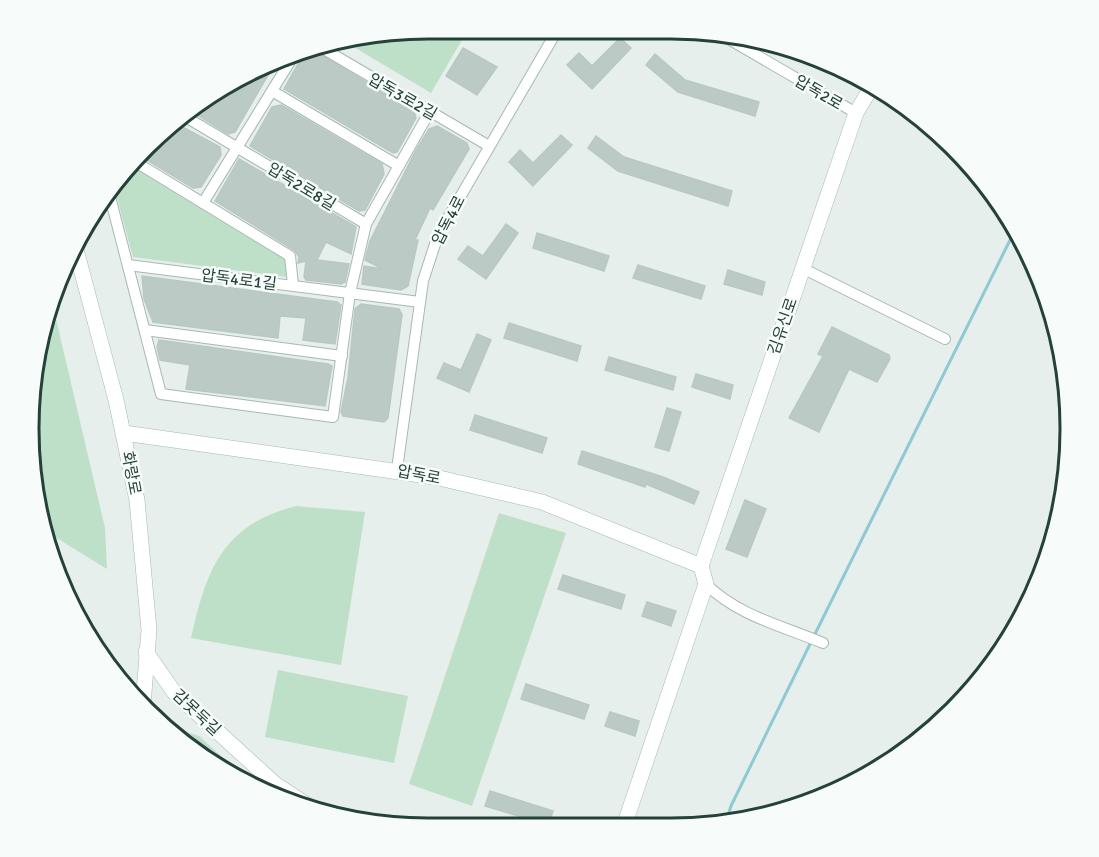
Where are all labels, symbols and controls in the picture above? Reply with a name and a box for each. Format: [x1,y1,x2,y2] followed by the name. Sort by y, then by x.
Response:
[365,69,440,125] street label: 압독3로2길
[791,71,847,115] street label: 압독2로
[264,159,339,215] street label: 압독2로8길
[428,192,470,249] street label: 압독4로
[200,265,278,295] street label: 압독4로1길
[764,295,802,357] street label: 김유신로
[117,450,145,497] street label: 화랑로
[395,461,443,489] street label: 압독로
[168,685,225,740] street label: 감못둑길

